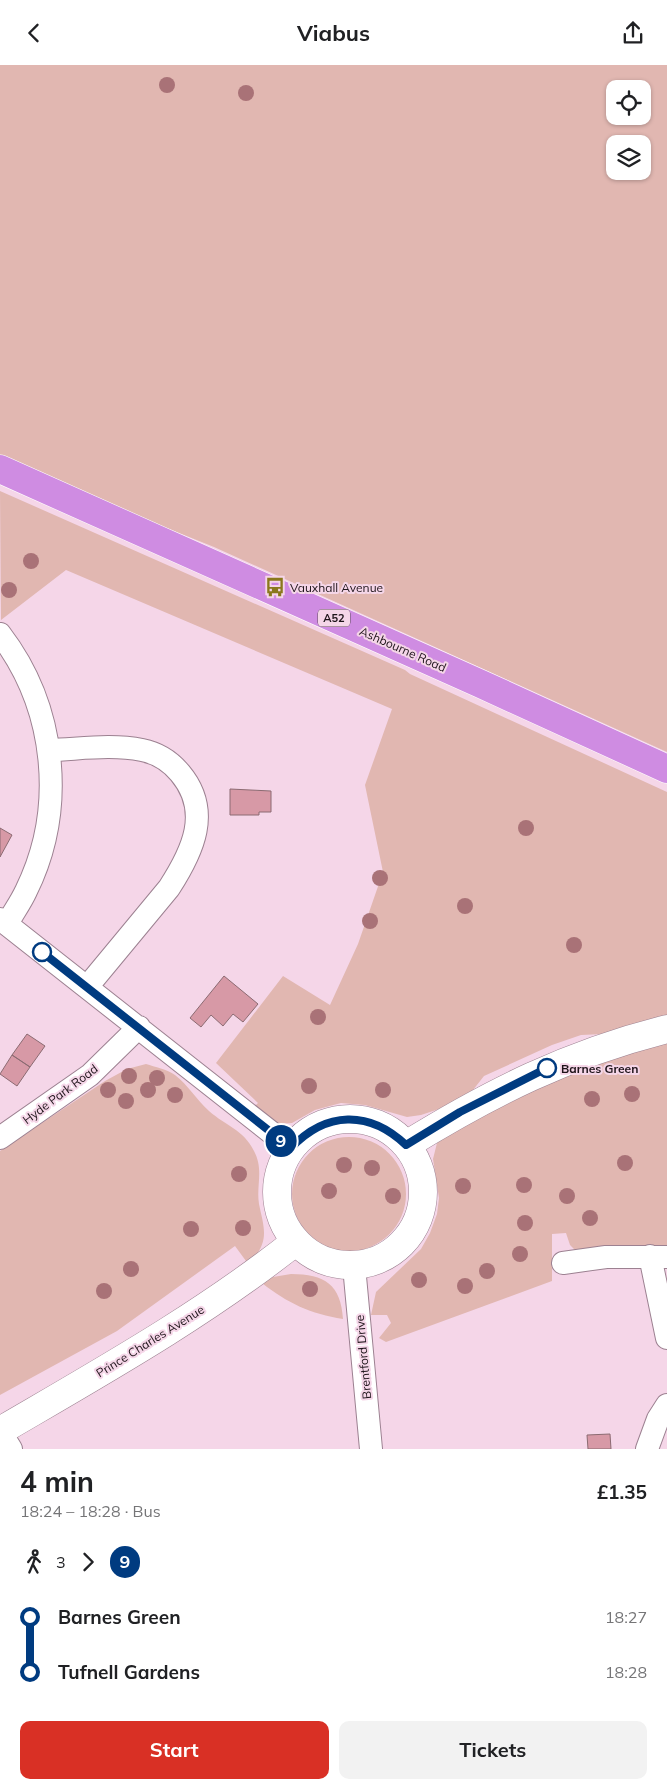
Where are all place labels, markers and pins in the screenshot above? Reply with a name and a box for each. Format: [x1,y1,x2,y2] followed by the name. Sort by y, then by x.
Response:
[264,576,286,598] bus stop icon: Vauxhall Avenue
[290,580,383,595] place label: Vauxhall Avenue
[32,942,52,962] unlabelled marker
[537,1058,557,1078] marker: Barnes Green
[561,1061,638,1076] place label: Barnes Green

